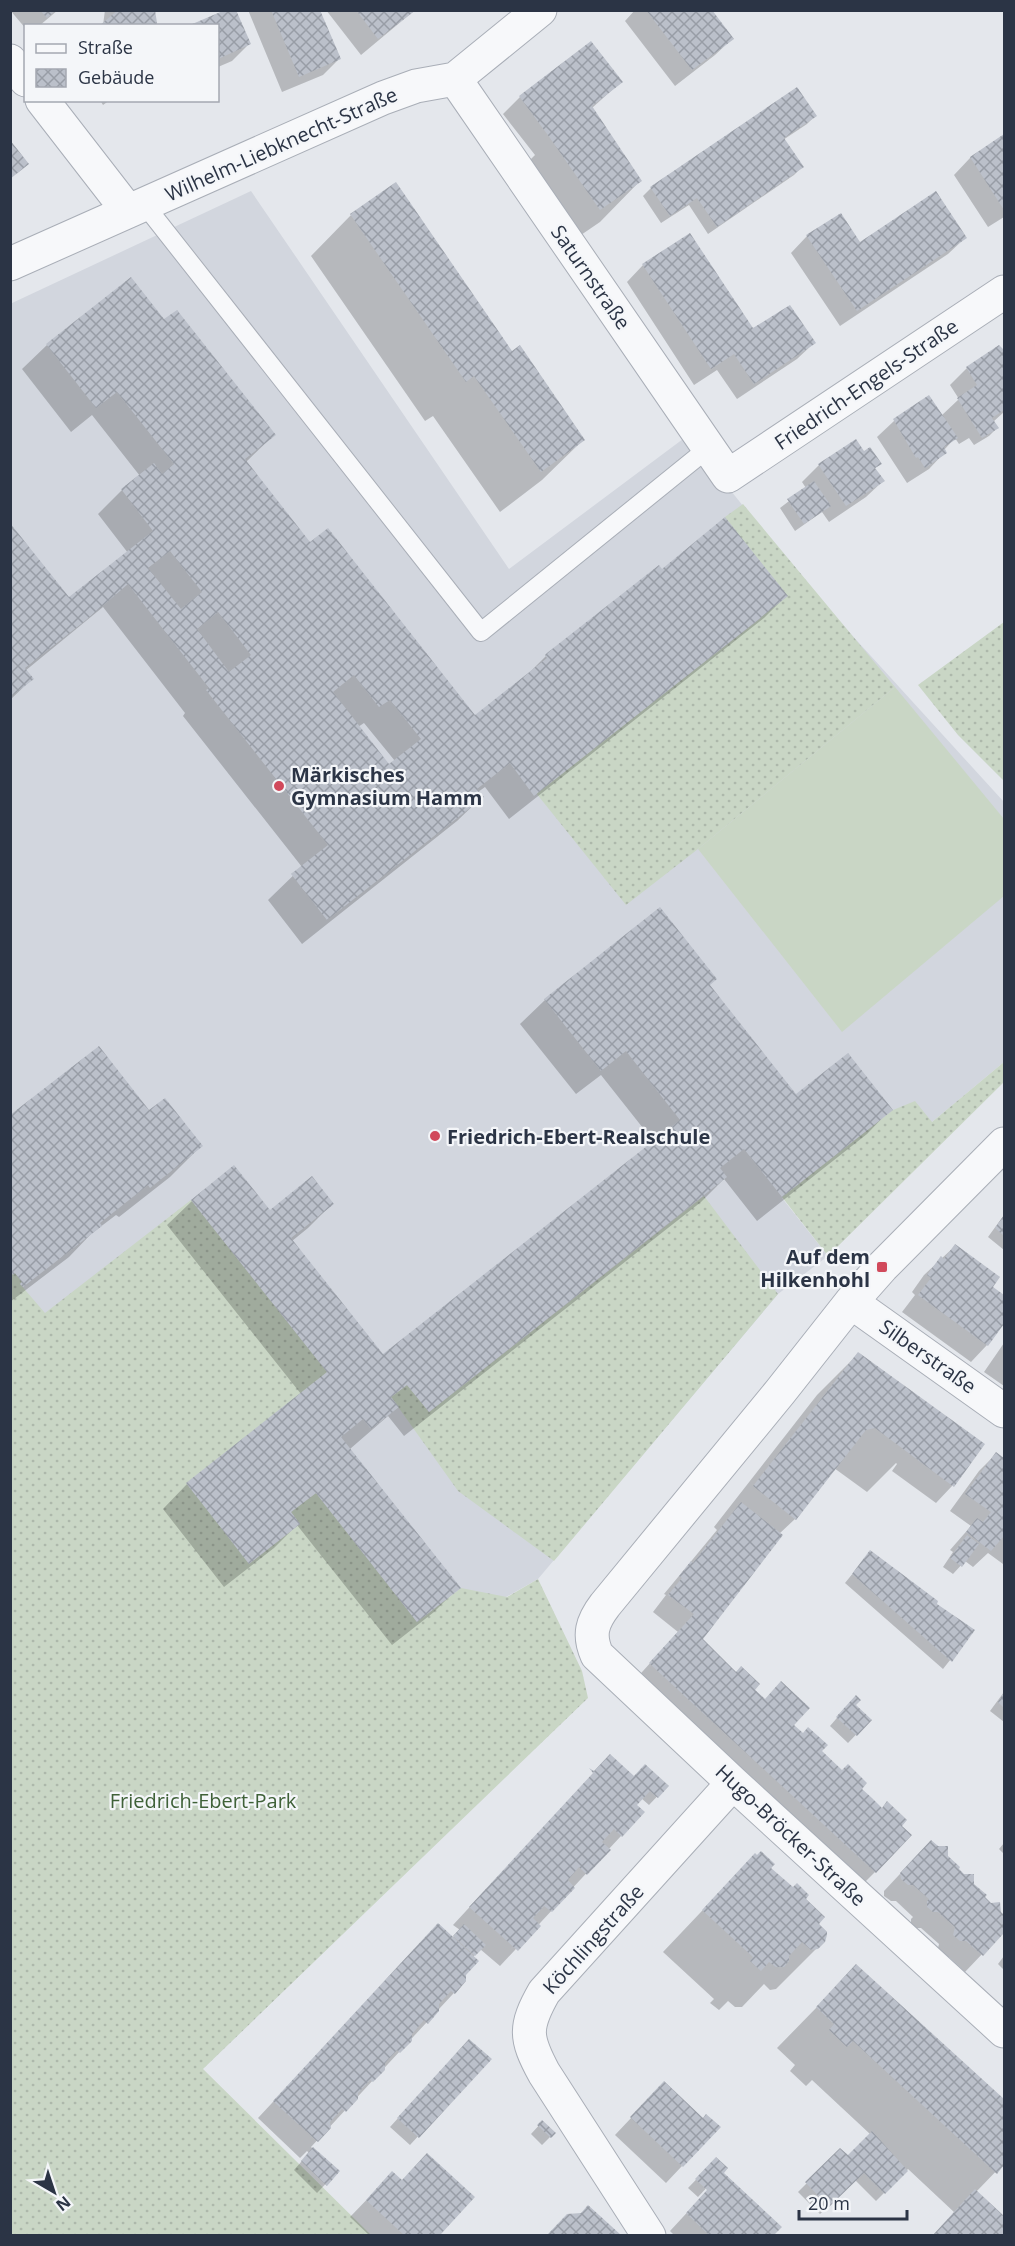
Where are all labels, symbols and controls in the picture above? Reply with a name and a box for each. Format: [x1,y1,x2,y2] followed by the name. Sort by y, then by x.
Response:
[24,24,219,102] legend
[78,35,133,59] text: Straße
[78,65,154,89] text: Gebäude
[161,81,401,207] street label: Wilhelm-Liebknecht-Straße
[545,219,637,335] street label: Saturnstraße
[769,312,963,456] street label: Friedrich-Engels-Straße
[291,761,482,811] place label: Märkisches Gymnasium Hamm
[272,779,286,793] marker: Märkisches Gymnasium Hamm
[447,1123,710,1150] place label: Friedrich-Ebert-Realschule
[428,1129,442,1143] marker: Friedrich-Ebert-Realschule
[760,1243,870,1293] place label: Auf dem Hilkenhohl
[875,1260,889,1274] marker: Auf dem Hilkenhohl
[874,1313,982,1399] street label: Silberstraße
[710,1758,872,1912] street label: Hugo-Bröcker-Straße
[110,1787,297,1814] park label: Friedrich-Ebert-Park
[536,1878,650,2000] street label: Köchlingstraße
[24,2162,84,2222] north arrow
[799,2183,907,2221] scale bar
[51,2191,75,2216] text: N
[808,2191,850,2215] text: 20 m

